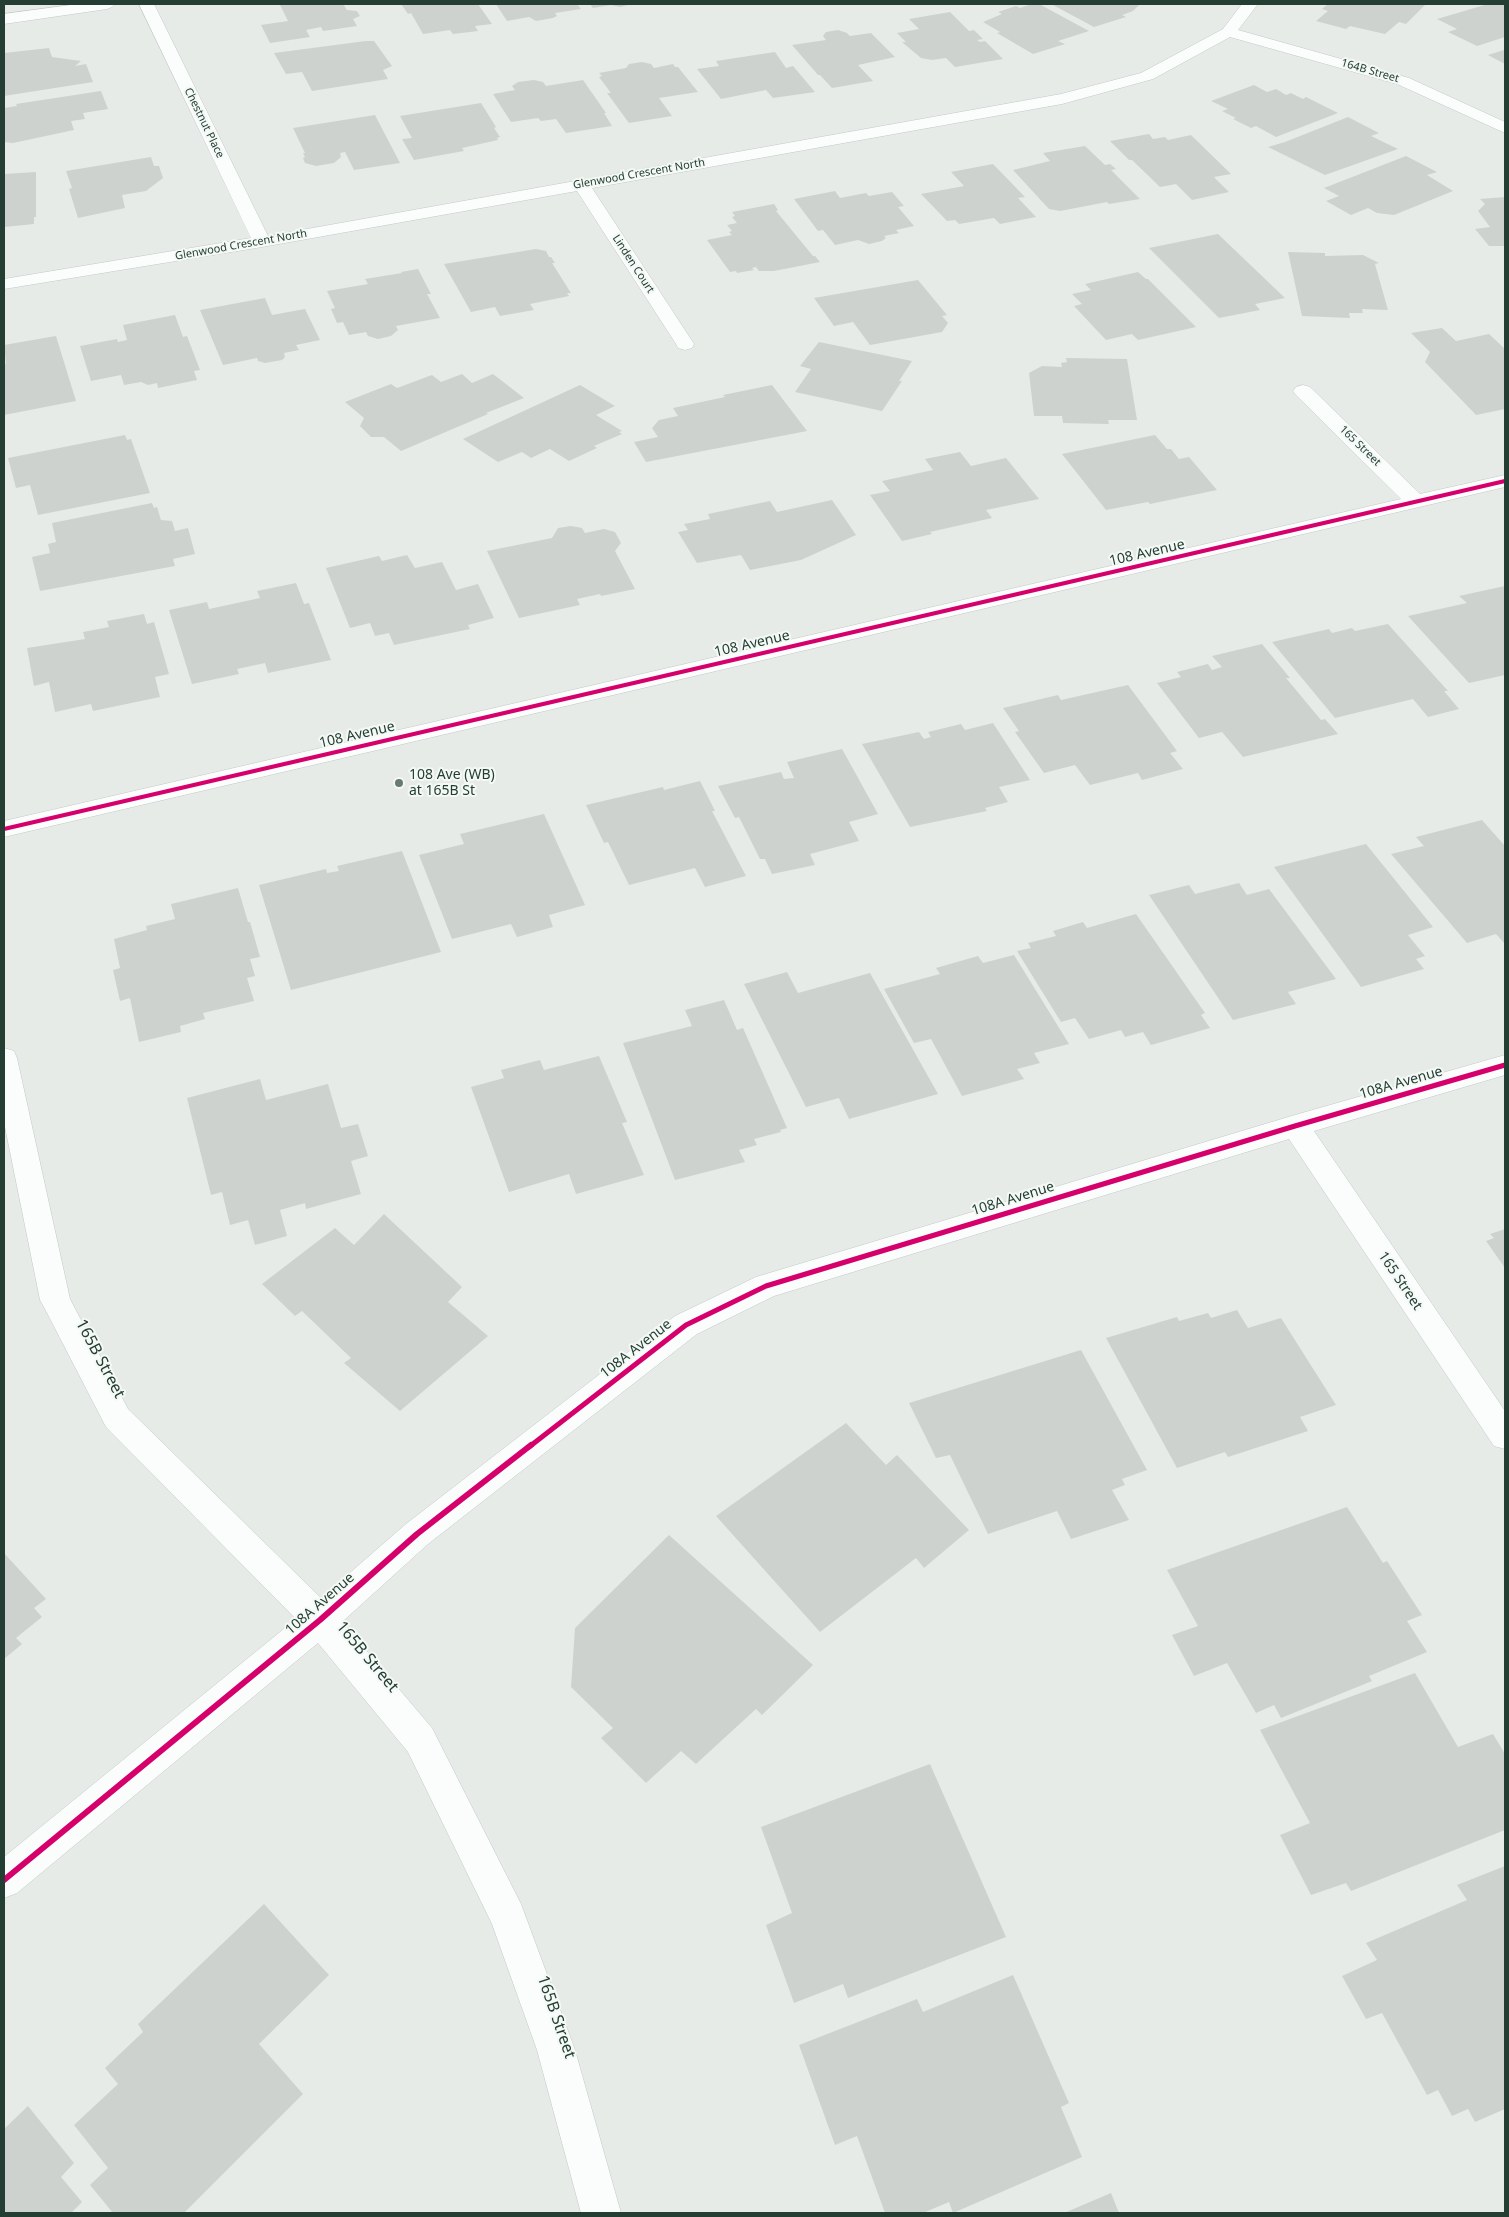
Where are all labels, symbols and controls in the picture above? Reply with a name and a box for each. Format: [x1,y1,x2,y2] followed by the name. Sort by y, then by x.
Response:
[1340,56,1400,86] street label: 164B Street
[181,86,227,160] street label: Chestnut Place
[572,156,706,192] street label: Glenwood Crescent North
[174,227,308,263] street label: Glenwood Crescent North
[609,232,657,296] street label: Linden Court
[1337,423,1383,469] street label: 165 Street
[1108,536,1186,570] street label: 108 Avenue
[713,627,791,661] street label: 108 Avenue
[318,718,396,752] street label: 108 Avenue
[409,767,495,800] place label: 108 Ave (WB) at 165B St
[393,777,405,789] marker: 108 Ave (WB) at 165B St
[1357,1063,1445,1103] street label: 108A Avenue
[970,1178,1056,1220] street label: 108A Avenue
[1374,1249,1426,1313] street label: 165 Street
[71,1316,129,1402] street label: 165B Street
[597,1316,675,1382] street label: 108A Avenue
[282,1570,358,1638] street label: 108A Avenue
[332,1618,402,1696] street label: 165B Street
[533,1973,579,2061] street label: 165B Street

